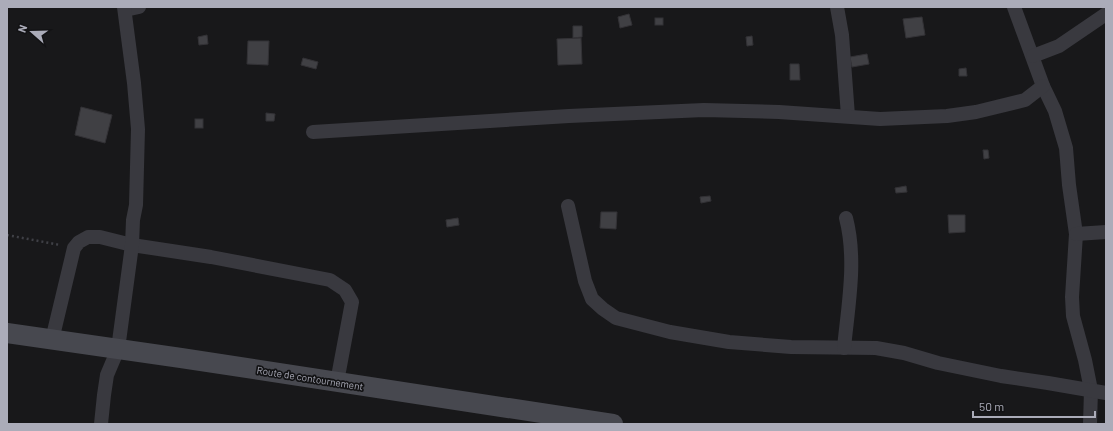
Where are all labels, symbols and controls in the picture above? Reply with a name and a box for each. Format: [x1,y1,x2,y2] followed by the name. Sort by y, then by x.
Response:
[12,12,52,52] north arrow
[15,23,29,34] text: N
[256,364,364,392] street label: Route de contournement
[973,393,1095,419] scale bar
[979,399,1004,413] text: 50 m

